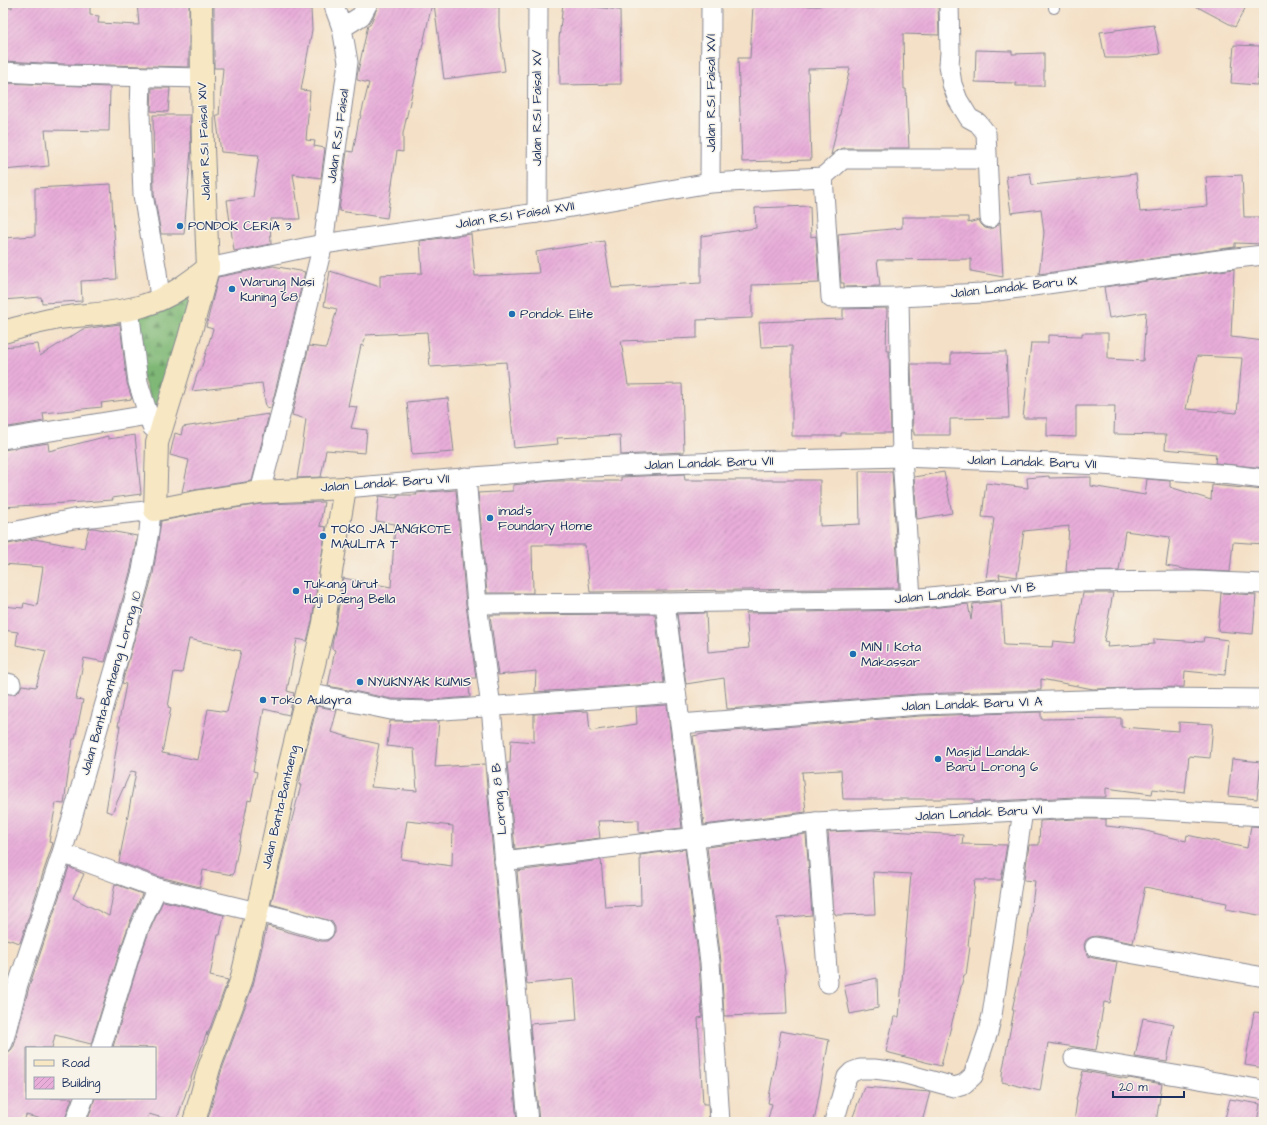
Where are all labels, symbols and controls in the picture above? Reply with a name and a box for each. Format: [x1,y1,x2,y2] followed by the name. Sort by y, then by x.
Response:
[702,34,720,152] street label: Jalan R.S.I Faisal XVI
[528,50,546,166] street label: Jalan R.S.I Faisal XV
[193,82,215,200] street label: Jalan R.S.I Faisal XIV
[322,88,354,184] street label: Jalan R.S.I Faisal
[454,197,576,233] street label: Jalan R.S.I Faisal XVII
[188,217,292,235] place label: PONDOK CERIA 3
[175,221,185,231] marker: PONDOK CERIA 3
[950,271,1078,303] street label: Jalan Landak Baru IX
[240,273,314,307] place label: Warung Nasi Kuning 68
[227,284,237,294] marker: Warung Nasi Kuning 68
[520,305,593,323] place label: Pondok Elite
[507,309,517,319] marker: Pondok Elite
[967,451,1097,473] street label: Jalan Landak Baru VII
[644,452,774,474] street label: Jalan Landak Baru VII
[320,470,450,496] street label: Jalan Landak Baru VII
[498,502,593,536] place label: imad's Foundary Home
[485,513,495,523] marker: imad's Foundary Home
[331,520,452,553] place label: TOKO JALANGKOTE MAULITA T
[318,531,328,541] marker: TOKO JALANGKOTE MAULITA T
[304,575,396,609] place label: Tukang Urut Haji Daeng Bella
[894,578,1036,608] street label: Jalan Landak Baru VI B
[291,586,301,596] marker: Tukang Urut Haji Daeng Bella
[76,589,147,777] street label: Jalan Banta-Bantaeng Lorong 10
[861,638,921,671] place label: MIN 1 Kota Makassar
[848,649,858,659] marker: MIN 1 Kota Makassar
[368,673,471,691] place label: NYUKNYAK KUMIS
[355,677,365,687] marker: NYUKNYAK KUMIS
[271,691,352,710] place label: Toko Aulayra
[901,693,1043,715] street label: Jalan Landak Baru VI A
[258,695,268,705] marker: Toko Aulayra
[257,743,304,871] street label: Jalan Banta-Bantaeng
[946,743,1038,777] place label: Masjid Landak Baru Lorong 6
[933,754,943,764] marker: Masjid Landak Baru Lorong 6
[487,762,512,836] street label: Lorong 8 B
[915,801,1043,825] street label: Jalan Landak Baru VI
[26,1047,156,1099] legend
[62,1055,90,1072] text: Road
[1113,1073,1184,1099] scale bar
[62,1075,100,1093] text: Building
[1119,1079,1148,1096] text: 20 m

